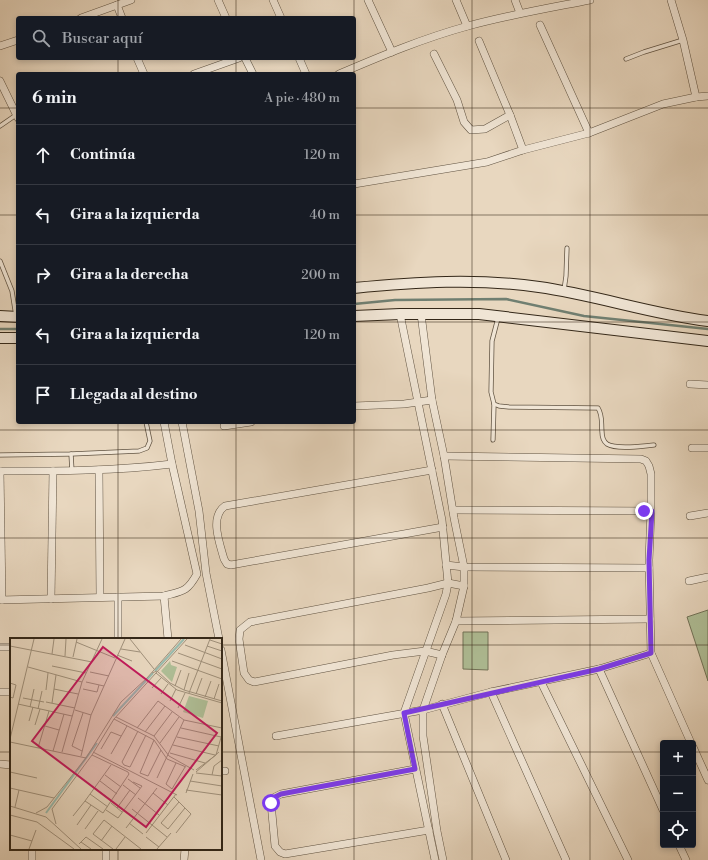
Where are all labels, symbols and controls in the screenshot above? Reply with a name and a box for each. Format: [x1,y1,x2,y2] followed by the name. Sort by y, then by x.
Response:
[16,16,356,60] search box
[30,27,52,49] icon: search
[62,29,143,48] text: Buscar aquí
[32,87,77,109] text: 6 min
[264,90,340,106] text: A pie · 480 m
[32,144,54,166] icon: ahead
[70,145,135,164] text: Continúa
[304,147,340,163] text: 120 m
[32,204,54,226] icon: left
[70,205,200,224] text: Gira a la izquierda
[310,207,340,223] text: 40 m
[32,264,54,286] icon: right
[70,265,189,284] text: Gira a la derecha
[301,267,340,283] text: 200 m
[32,324,54,346] icon: left
[70,325,200,344] text: Gira a la izquierda
[304,327,340,343] text: 120 m
[32,384,54,406] icon: arrive
[70,385,198,404] text: Llegada al destino
[635,502,653,520] route end
[10,638,222,850] inset map
[660,740,696,848] map controls
[660,740,696,776] button: +
[660,776,696,812] button: −
[262,794,280,812] route start
[660,812,696,848] button: locate

